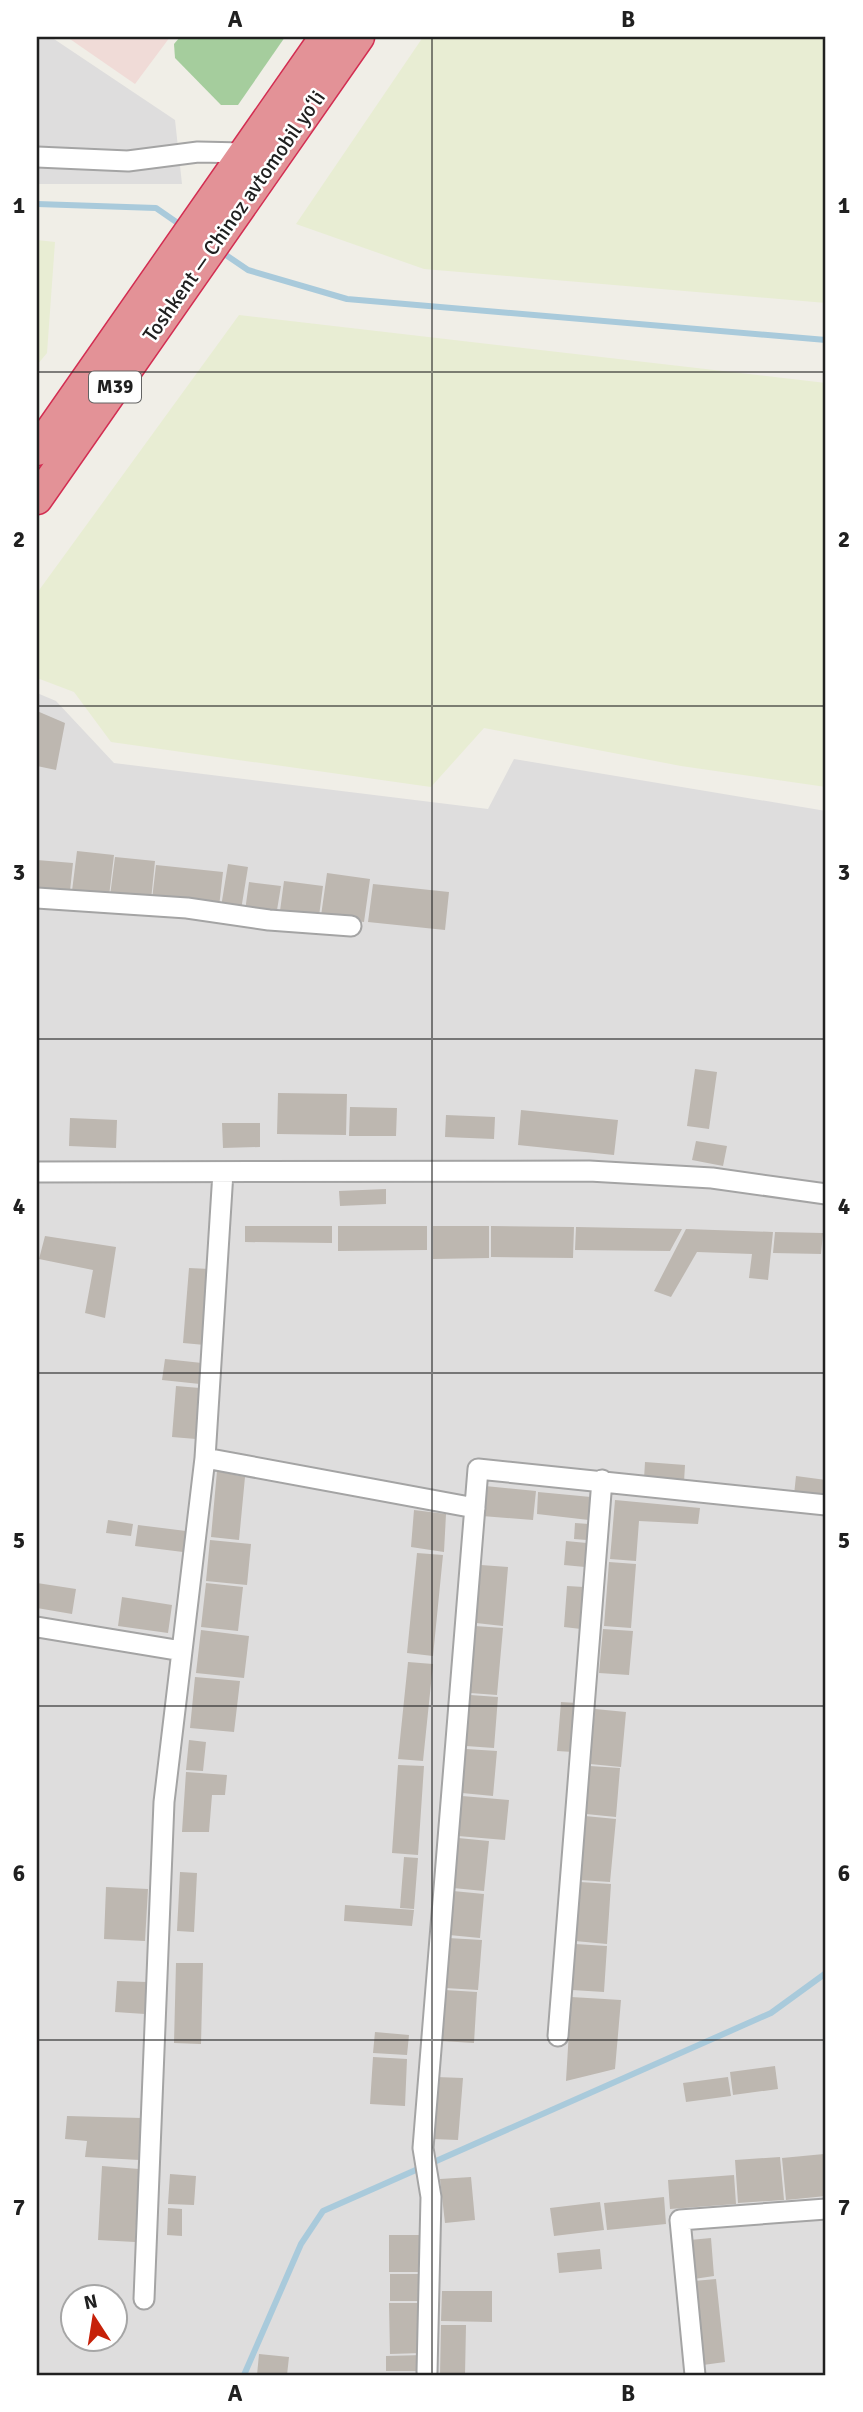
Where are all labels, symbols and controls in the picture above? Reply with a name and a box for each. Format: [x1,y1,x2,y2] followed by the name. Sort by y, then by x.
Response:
[228,5,243,34] text: A
[621,5,635,34] text: B
[137,85,331,347] street label: Toshkent — Chinoz avtomobil yoʻli
[13,191,25,220] text: 1
[838,191,850,220] text: 1
[89,372,141,402] road number: M39
[13,525,25,554] text: 2
[838,525,850,554] text: 2
[13,858,25,887] text: 3
[838,858,850,887] text: 3
[13,1192,25,1221] text: 4
[838,1192,850,1221] text: 4
[13,1526,25,1555] text: 5
[838,1526,850,1555] text: 5
[13,1859,25,1888] text: 6
[838,1859,850,1888] text: 6
[13,2193,25,2222] text: 7
[838,2193,850,2222] text: 7
[60,2282,130,2352] north arrow
[82,2289,100,2315] text: N
[228,2379,243,2408] text: A
[621,2379,635,2408] text: B

